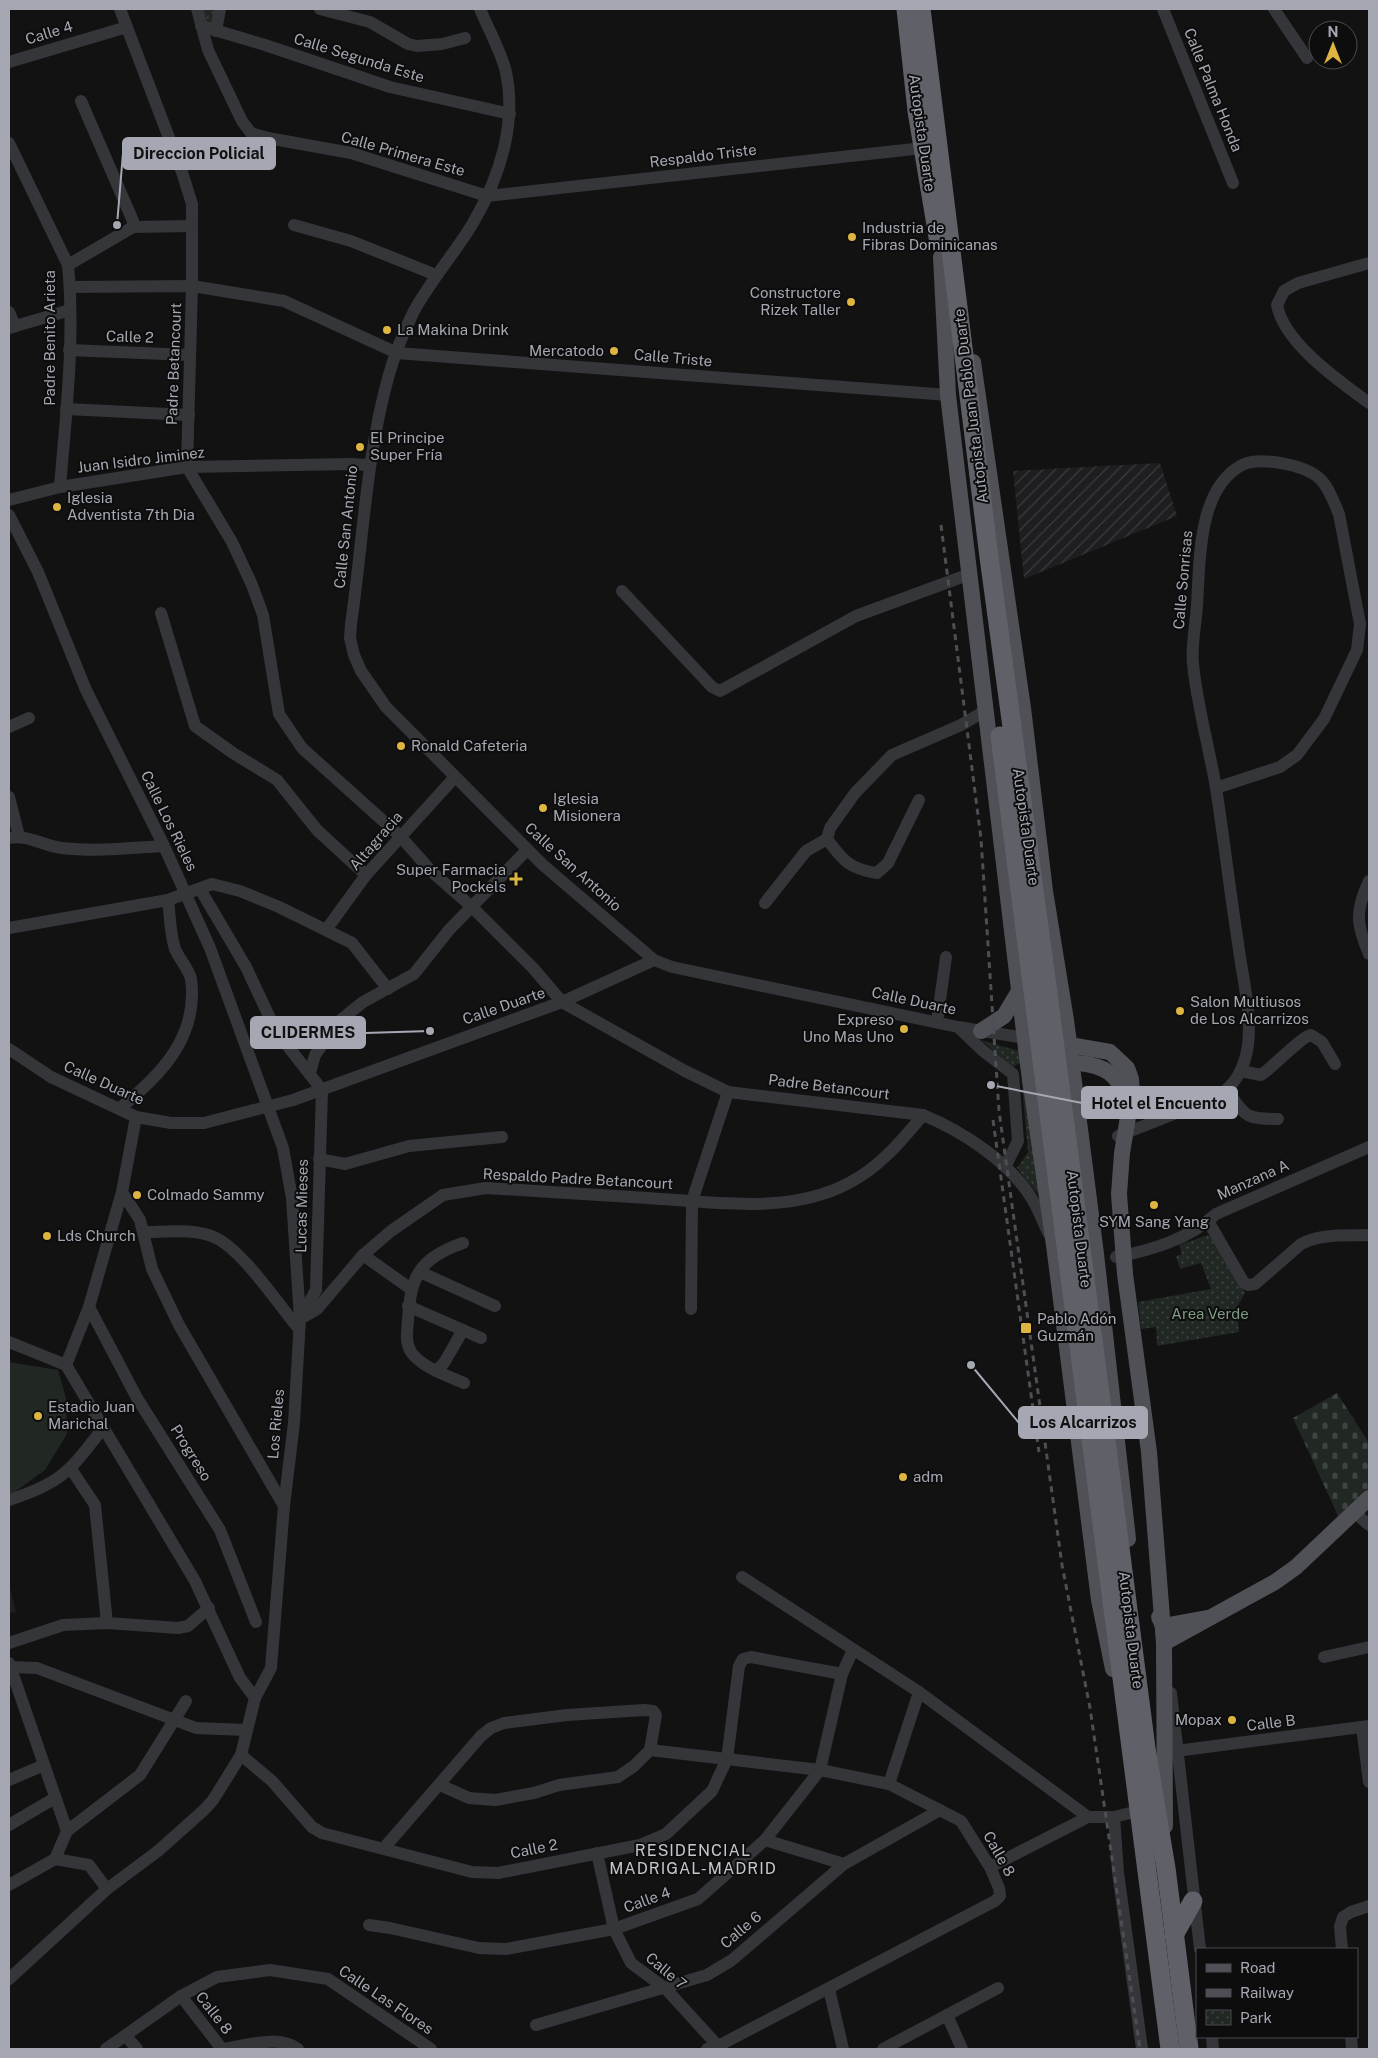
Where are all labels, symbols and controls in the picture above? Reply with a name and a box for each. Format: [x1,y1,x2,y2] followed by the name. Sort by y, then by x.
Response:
[23,17,75,48] street label: Calle 4
[1308,20,1358,70] north arrow
[1328,24,1338,40] text: N
[1181,25,1246,154] street label: Calle Palma Honda
[292,30,427,85] street label: Calle Segunda Este
[906,73,939,193] street label: Autopista Duarte
[339,128,467,179] street label: Calle Primera Este
[123,138,275,169] callout: Direccion Policial
[648,141,757,171] street label: Respaldo Triste
[133,144,265,163] text: Direccion Policial
[862,219,998,253] place label: Industria de Fibras Dominicanas
[846,231,858,243] marker: Industria de Fibras Dominicanas
[41,270,58,406] street label: Padre Benito Arieta
[750,284,841,318] place label: Constructore Rizek Taller
[845,296,857,308] marker: Constructore Rizek Taller
[163,302,184,425] street label: Padre Betancourt
[950,308,991,505] street label: Autopista Juan Pablo Duarte
[397,321,509,338] place label: La Makina Drink
[381,324,393,336] marker: La Makina Drink
[106,327,154,346] street label: Calle 2
[529,342,604,359] place label: Mercatodo
[608,345,620,357] marker: Mercatodo
[633,346,713,369] street label: Calle Triste
[370,429,444,463] place label: El Principe Super Fría
[354,441,366,453] marker: El Principe Super Fría
[76,443,206,476] street label: Juan Isidro Jiminez
[331,465,360,589] street label: Calle San Antonio
[67,489,195,523] place label: Iglesia Adventista 7th Dia
[51,501,63,513] marker: Iglesia Adventista 7th Dia
[1170,530,1195,630] street label: Calle Sonrisas
[411,737,527,754] place label: Ronald Cafeteria
[395,740,407,752] marker: Ronald Cafeteria
[1010,767,1043,887] street label: Autopista Duarte
[138,768,201,874] street label: Calle Los Rieles
[553,790,621,824] place label: Iglesia Misionera
[537,802,549,814] marker: Iglesia Misionera
[346,808,406,873] street label: Altagracia
[522,819,625,914] street label: Calle San Antonio
[396,861,506,895] place label: Super Farmacia Pockels
[510,873,522,885] marker: Super Farmacia Pockels
[460,983,547,1028] street label: Calle Duarte
[870,983,958,1018] street label: Calle Duarte
[1190,993,1309,1027] place label: Salon Multiusos de Los Alcarrizos
[1174,1005,1186,1017] marker: Salon Multiusos de Los Alcarrizos
[803,1011,894,1045] place label: Expreso Uno Mas Uno
[251,1017,365,1048] callout: CLIDERMES
[261,1023,355,1042] text: CLIDERMES
[898,1023,910,1035] marker: Expreso Uno Mas Uno
[61,1057,147,1108] street label: Calle Duarte
[767,1071,891,1102] street label: Padre Betancourt
[1082,1087,1237,1118] callout: Hotel el Encuento
[1091,1094,1227,1113] text: Hotel el Encuento
[1214,1156,1292,1203] street label: Manzana A
[292,1159,311,1253] street label: Lucas Mieses
[482,1165,674,1192] street label: Respaldo Padre Betancourt
[1064,1169,1095,1289] street label: Autopista Duarte
[147,1186,265,1203] place label: Colmado Sammy
[131,1189,143,1201] marker: Colmado Sammy
[1148,1199,1160,1211] marker: SYM Sang Yang
[1099,1213,1209,1230] place label: SYM Sang Yang
[57,1227,136,1244] place label: Lds Church
[41,1230,53,1242] marker: Lds Church
[1171,1305,1249,1322] park label: Area Verde
[1037,1310,1116,1344] place label: Pablo Adón Guzmán
[1019,1321,1033,1335] marker: Pablo Adón Guzmán
[264,1388,287,1460] street label: Los Rieles
[48,1398,135,1432] place label: Estadio Juan Marichal
[1019,1407,1147,1438] callout: Los Alcarrizos
[32,1410,44,1422] marker: Estadio Juan Marichal
[1029,1413,1137,1432] text: Los Alcarrizos
[167,1421,215,1484] street label: Progreso
[913,1468,943,1485] place label: adm
[897,1471,909,1483] marker: adm
[1116,1570,1147,1690] street label: Autopista Duarte
[1175,1711,1222,1728] place label: Mopax
[1246,1711,1296,1734] street label: Calle B
[1226,1714,1238,1726] marker: Mopax
[980,1828,1019,1879] street label: Calle 8
[509,1836,559,1861] street label: Calle 2
[609,1841,777,1878] district label: RESIDENCIAL MADRIGAL-MADRID
[621,1883,673,1916] street label: Calle 4
[717,1908,765,1952] street label: Calle 6
[1196,1948,1358,2038] legend
[642,1949,690,1993] street label: Calle 7
[1240,1959,1276,1976] text: Road
[336,1962,437,2037] street label: Calle Las Flores
[1240,1984,1294,2001] text: Railway
[193,1988,236,2037] street label: Calle 8
[1240,2009,1272,2026] text: Park

